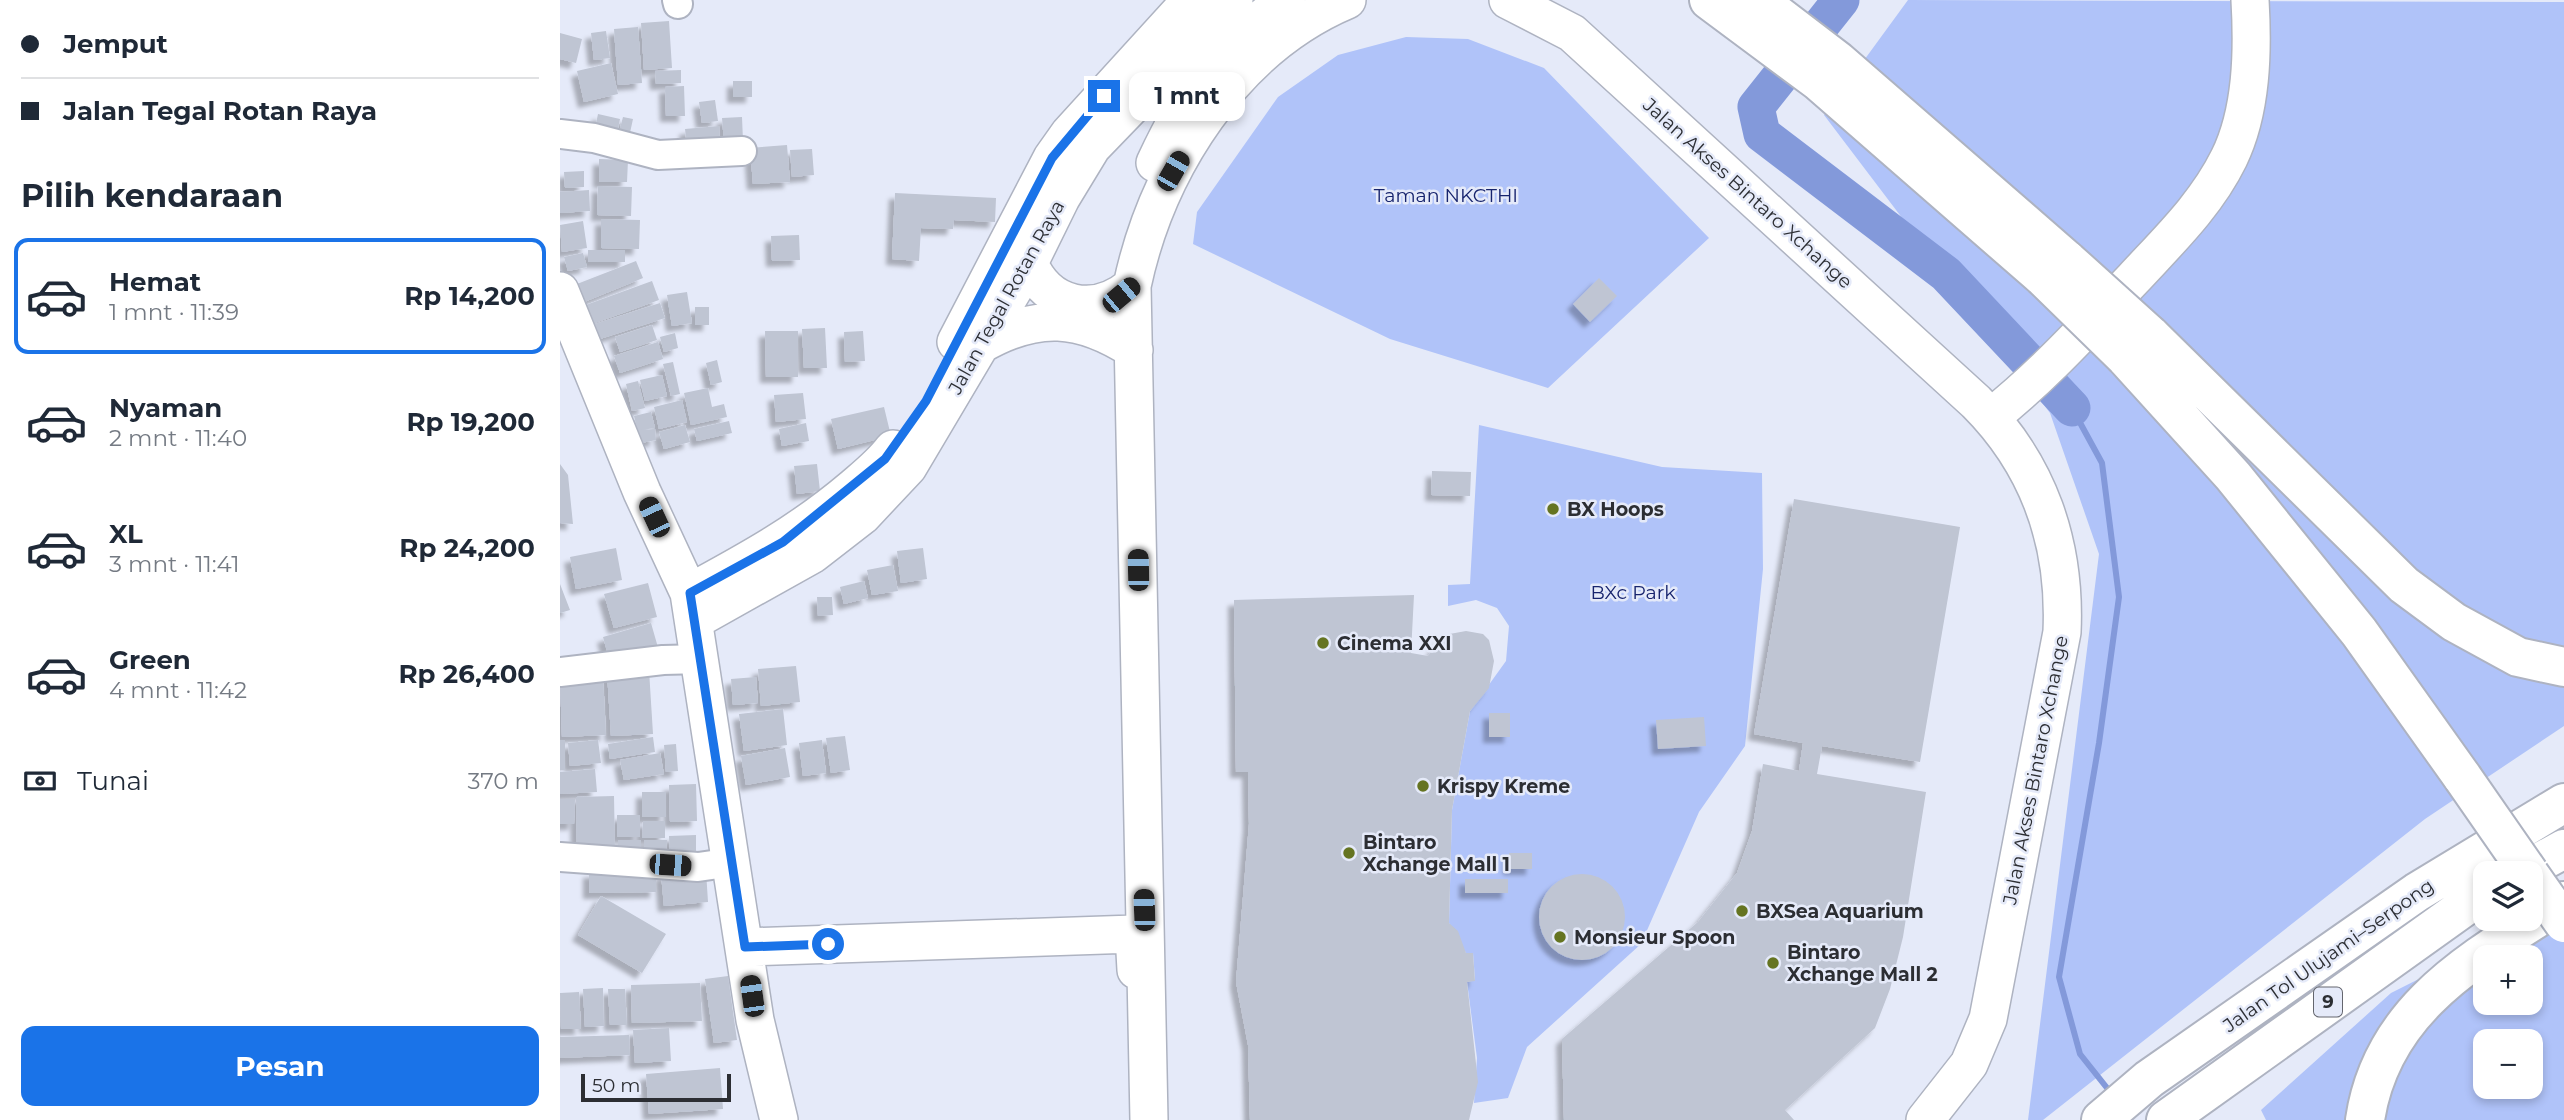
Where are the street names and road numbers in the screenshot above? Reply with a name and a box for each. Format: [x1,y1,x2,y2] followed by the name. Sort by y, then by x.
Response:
[1638,93,1857,293] street label: Jalan Akses Bintaro Xchange
[943,196,1069,399] street label: Jalan Tegal Rotan Raya
[1998,634,2073,908] street label: Jalan Akses Bintaro Xchange
[2218,874,2438,1038] street label: Jalan Tol Ulujami–Serpong
[2314,987,2342,1016] road number: 9

